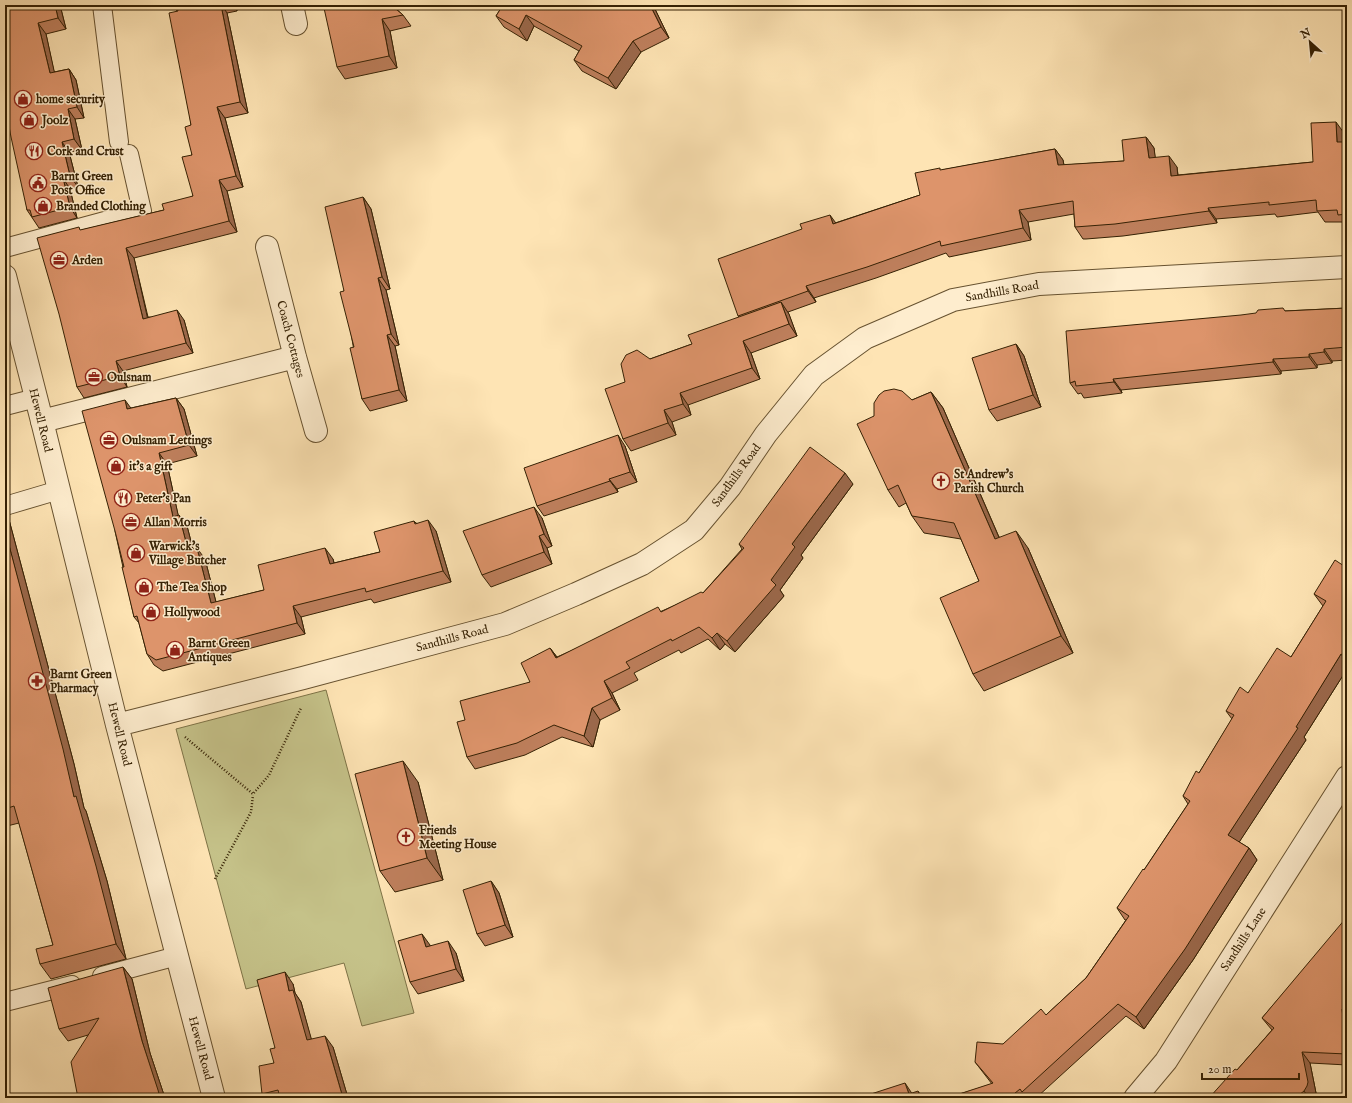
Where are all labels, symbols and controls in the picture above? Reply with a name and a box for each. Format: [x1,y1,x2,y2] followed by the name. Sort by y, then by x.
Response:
[1290,22,1330,62] north arrow
[1298,25,1314,43] text: N
[13,89,33,109] shop icon: home security
[35,92,106,108] place label: home security
[19,110,39,130] shop icon: Joolz
[40,113,69,129] place label: Joolz
[24,141,44,161] restaurant icon: Cork and Crust
[47,144,124,159] place label: Cork and Crust
[51,169,114,198] place label: Barnt Green Post Office
[28,173,48,193] public building icon: Barnt Green Post Office
[33,196,53,216] shop icon: Branded Clothing
[56,199,146,215] place label: Branded Clothing
[49,250,69,270] office icon: Arden
[71,253,103,268] place label: Arden
[964,278,1041,305] street label: Sandhills Road
[273,299,308,379] street label: Coach Cottages
[84,367,104,387] office icon: Oulsnam
[107,370,152,385] place label: Oulsnam
[25,387,56,454] street label: Hewell Road
[99,430,119,450] office icon: Oulsnam Lettings
[122,433,213,449] place label: Oulsnam Lettings
[709,440,765,510] street label: Sandhills Road
[106,456,126,476] shop icon: it's a gift
[129,459,173,475] place label: it's a gift
[954,467,1025,496] place label: St Andrew's Parish Church
[931,471,951,491] church icon: St Andrew's Parish Church
[113,488,133,508] restaurant icon: Peter's Pan
[136,491,191,506] place label: Peter's Pan
[121,512,141,532] office icon: Allan Morris
[143,515,207,530] place label: Allan Morris
[148,539,227,569] place label: Warwick's Village Butcher
[126,543,146,563] shop icon: Warwick's Village Butcher
[134,577,154,597] shop icon: The Tea Shop
[156,580,227,596] place label: The Tea Shop
[141,602,161,622] shop icon: Hollywood
[164,605,221,621] place label: Hollywood
[414,621,491,655] street label: Sandhills Road
[187,636,251,666] place label: Barnt Green Antiques
[165,640,185,660] shop icon: Barnt Green Antiques
[50,667,113,697] place label: Barnt Green Pharmacy
[27,671,47,691] pharmacy icon: Barnt Green Pharmacy
[104,701,135,768] street label: Hewell Road
[419,823,497,853] place label: Friends Meeting House
[396,827,416,847] church icon: Friends Meeting House
[1217,904,1270,974] street label: Sandhills Lane
[185,1015,216,1082] street label: Hewell Road
[1202,1055,1299,1081] scale bar
[1208,1062,1231,1077] text: 20 m

